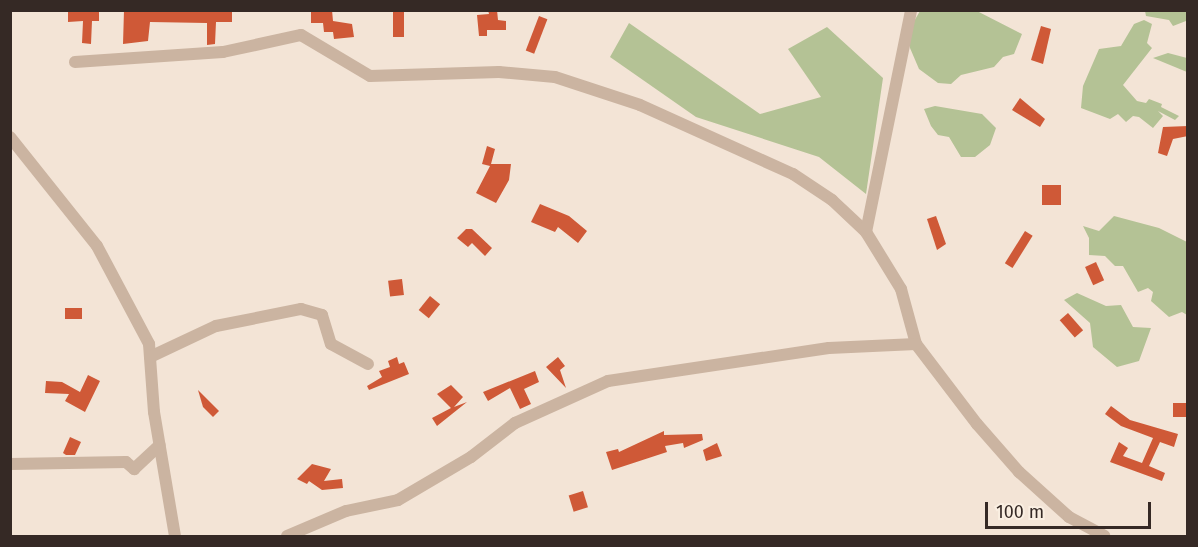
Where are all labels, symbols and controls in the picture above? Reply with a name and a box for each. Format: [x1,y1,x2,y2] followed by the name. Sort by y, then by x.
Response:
[988,490,1154,528] scale bar
[996,501,1044,523] text: 100 m

